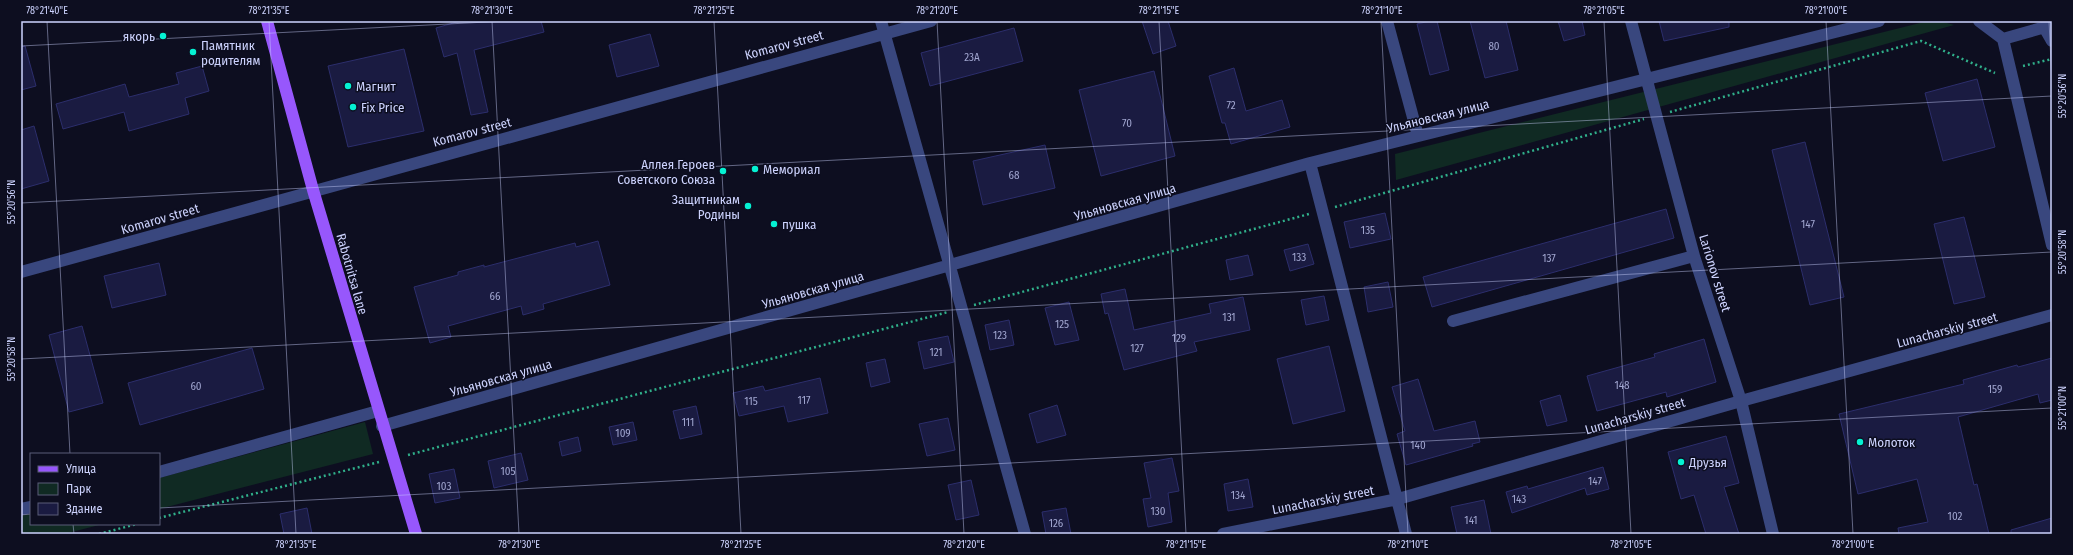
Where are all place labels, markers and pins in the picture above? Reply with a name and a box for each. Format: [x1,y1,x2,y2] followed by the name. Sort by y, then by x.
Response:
[123,29,155,44] place label: якорь
[158,31,168,41] marker: якорь
[201,38,261,68] place label: Памятник родителям
[188,47,198,57] marker: Памятник родителям
[356,79,397,94] place label: Магнит
[343,81,353,91] marker: Магнит
[361,100,404,115] place label: Fix Price
[348,102,358,112] marker: Fix Price
[617,157,715,187] place label: Аллея Героев Советского Союза
[763,162,820,177] place label: Мемориал
[750,164,760,174] marker: Мемориал
[718,166,728,176] marker: Аллея Героев Советского Союза
[672,192,740,222] place label: Защитникам Родины
[743,201,753,211] marker: Защитникам Родины
[782,217,816,232] place label: пушка
[769,219,779,229] marker: пушка
[1868,435,1915,450] place label: Молоток
[1855,437,1865,447] marker: Молоток
[1688,455,1727,470] place label: Друзья
[1676,457,1686,467] marker: Друзья

